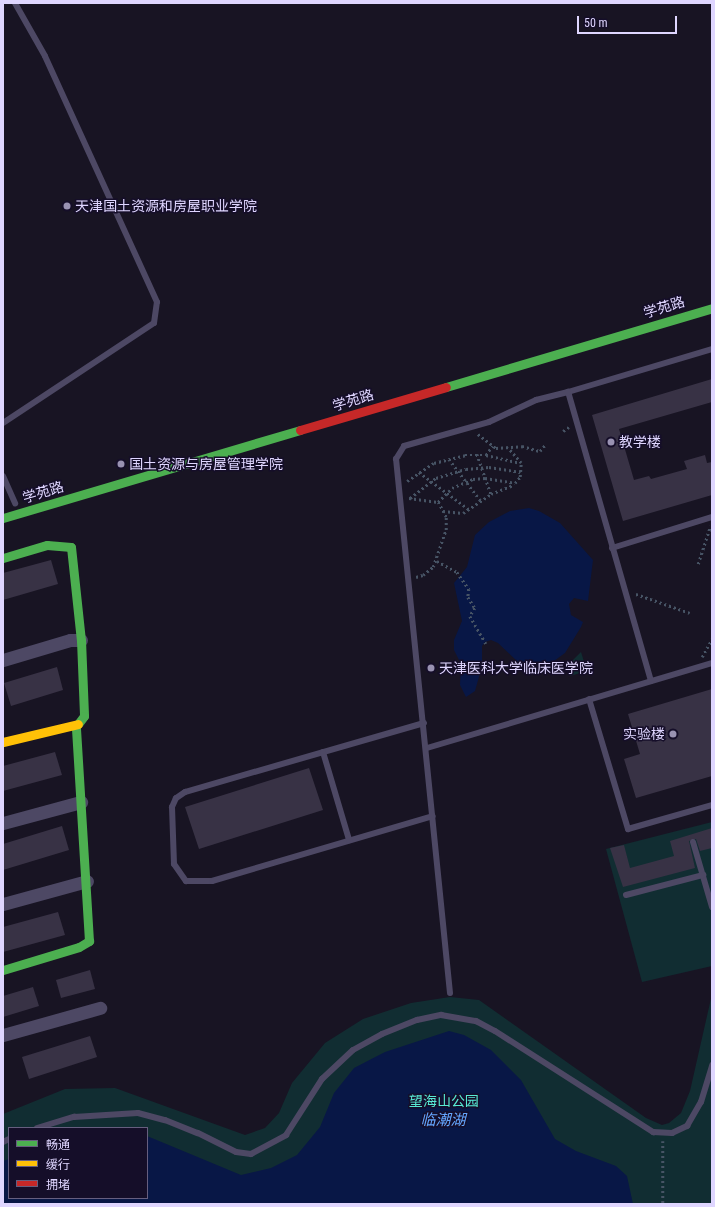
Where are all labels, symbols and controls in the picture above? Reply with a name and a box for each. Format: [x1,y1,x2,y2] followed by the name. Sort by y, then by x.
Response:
[579,8,679,34] scale bar
[584,16,608,30] text: 50 m
[75,198,257,214] place label: 天津国土资源和房屋职业学院
[62,201,72,211] marker: 天津国土资源和房屋职业学院
[641,293,687,321] street label: 学苑路
[330,386,376,414] street label: 学苑路
[619,434,661,450] place label: 教学楼
[606,437,616,447] marker: 教学楼
[129,456,283,472] place label: 国土资源与房屋管理学院
[116,459,126,469] marker: 国土资源与房屋管理学院
[20,478,66,506] street label: 学苑路
[439,660,593,676] place label: 天津医科大学临床医学院
[426,663,436,673] marker: 天津医科大学临床医学院
[623,726,665,742] place label: 实验楼
[668,729,678,739] marker: 实验楼
[409,1093,479,1109] park label: 望海山公园
[421,1112,465,1130] water label: 临潮湖
[8,1127,148,1199] legend
[46,1138,70,1152] text: 畅通
[46,1158,70,1172] text: 缓行
[46,1178,70,1192] text: 拥堵

